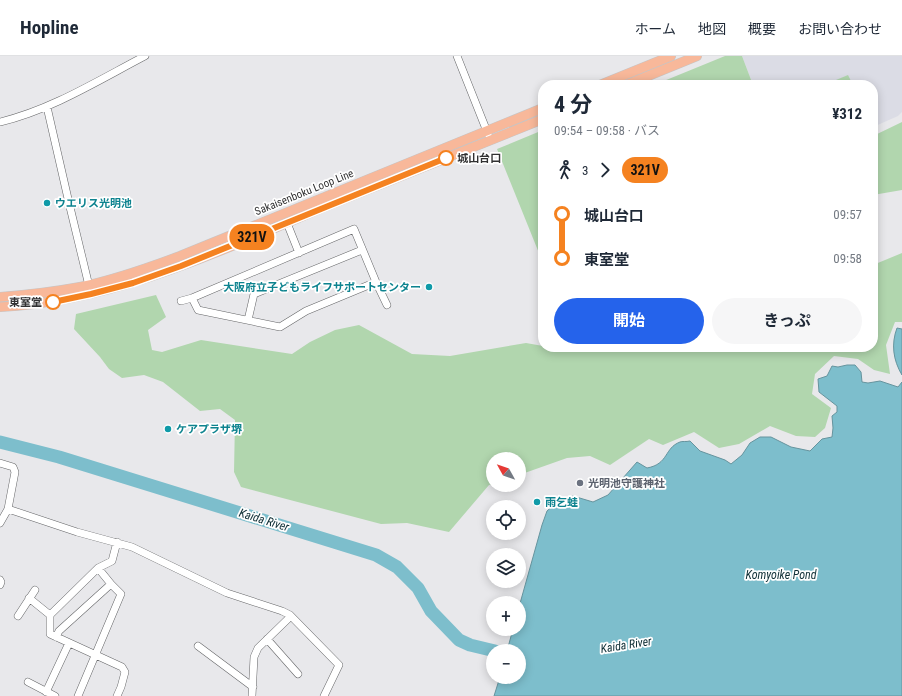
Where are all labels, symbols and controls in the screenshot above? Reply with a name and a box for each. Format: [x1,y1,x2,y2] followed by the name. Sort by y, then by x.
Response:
[20,16,79,39] text: Hopline
[634,21,676,37] text: ホーム
[698,21,726,37] text: 地図
[748,21,776,37] text: 概要
[798,21,882,37] text: お問い合わせ
[554,92,592,117] text: 4 分
[832,105,862,123] text: ¥312
[554,123,660,138] text: 09:54 – 09:58 · バス
[438,150,454,166] marker: 城山台口
[457,152,501,165] place label: 城山台口
[554,159,576,181] icon: walk
[594,159,616,181] icon: forward
[630,162,660,178] text: 321V
[582,163,588,178] text: 3
[253,167,356,218] street label: Sakaisenboku Loop Line
[55,197,132,210] place label: ウエリス光明池
[42,198,52,208] marker: ウエリス光明池
[584,207,644,225] text: 城山台口
[833,207,862,222] text: 09:57
[224,224,280,250] line badge: 321V
[237,229,267,245] text: 321V
[584,251,629,269] text: 東室堂
[833,251,862,266] text: 09:58
[223,281,421,294] place label: 大阪府立子どもライフサポートセンター
[424,282,434,292] marker: 大阪府立子どもライフサポートセンター
[45,294,61,310] marker: 東室堂
[9,296,42,309] place label: 東室堂
[554,298,704,344] button: 開始
[712,298,862,344] button: きっぷ
[176,423,243,436] place label: ケアプラザ堺
[163,424,173,434] marker: ケアプラザ堺
[486,452,526,492] north arrow
[486,452,526,684] map controls
[588,477,665,490] place label: 光明池守護神社
[575,478,585,488] marker: 光明池守護神社
[545,496,578,509] place label: 雨乞蛙
[532,497,542,507] marker: 雨乞蛙
[486,500,526,540] button: locate
[237,506,291,534] water label: Kaida River
[486,548,526,588] button: layers
[745,568,817,582] water label: Komyoike Pond
[486,596,526,636] button: +
[600,634,653,656] water label: Kaida River
[486,644,526,684] button: −

